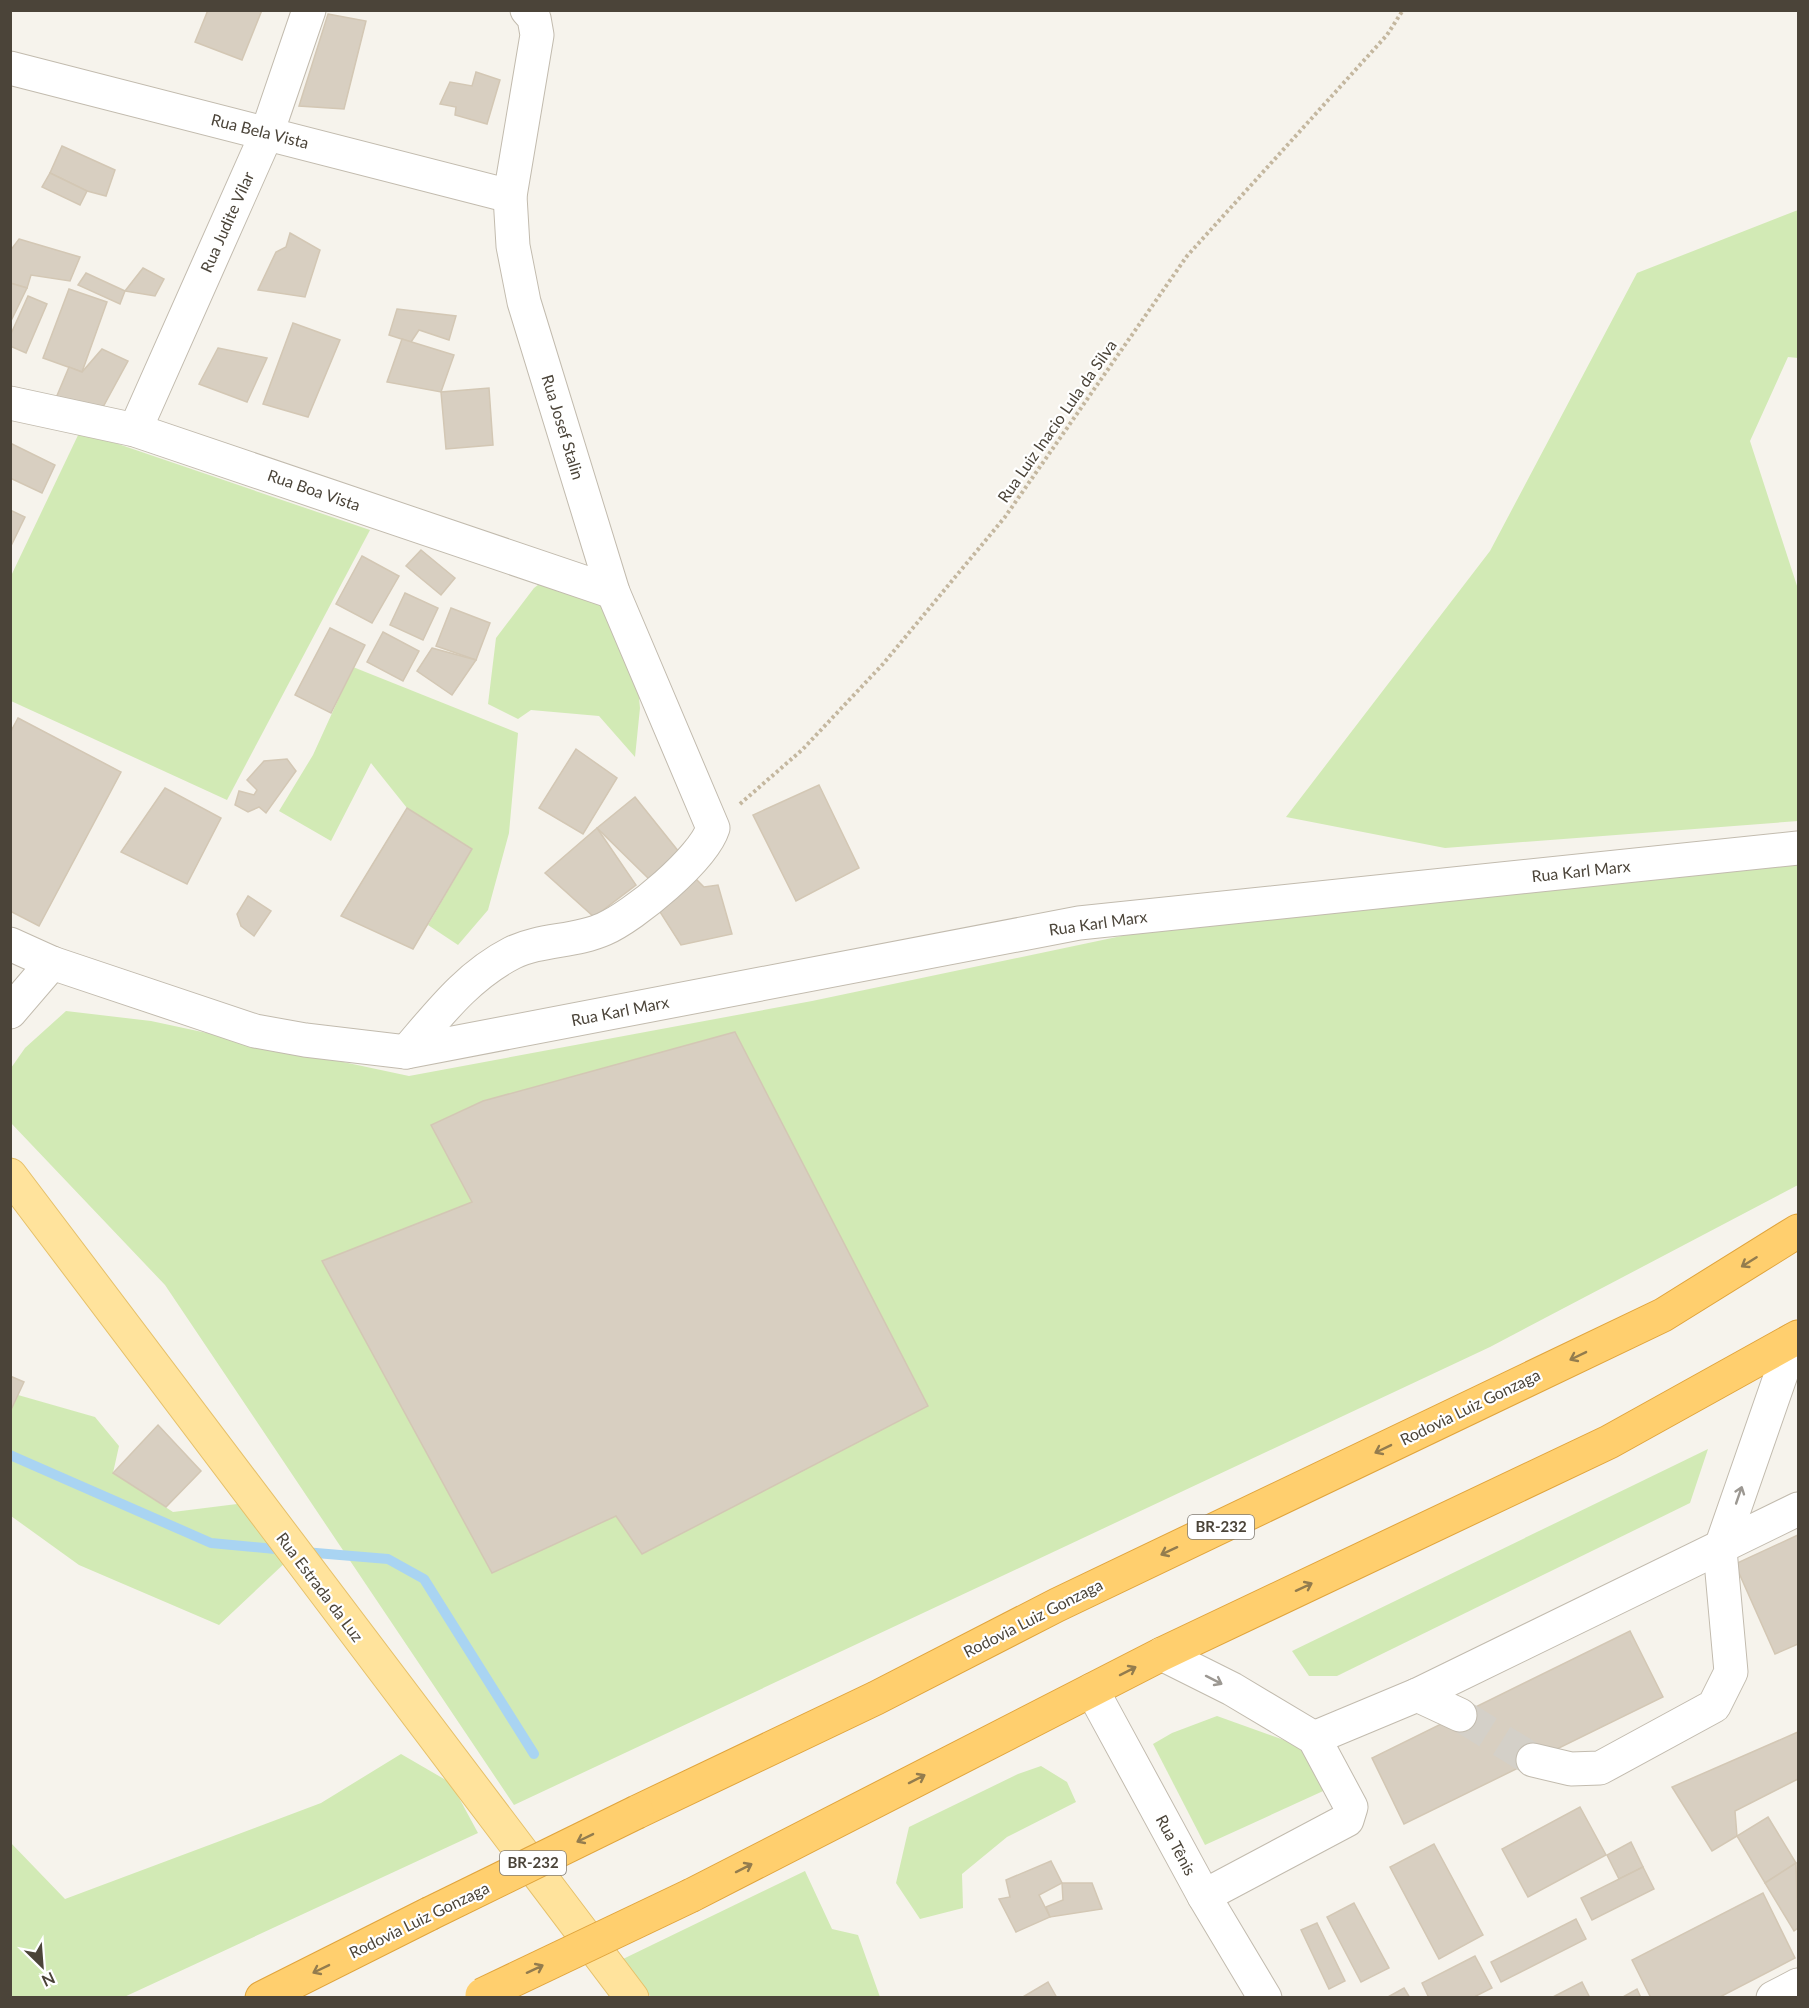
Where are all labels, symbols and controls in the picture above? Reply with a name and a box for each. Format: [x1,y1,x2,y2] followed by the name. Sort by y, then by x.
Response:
[209,109,311,152] street label: Rua Bela Vista
[196,168,257,275] street label: Rua Judite Vilar
[993,336,1120,506] street label: Rua Luiz Inacio Lula da Silva
[538,372,588,482] street label: Rua Josef Stalin
[265,465,363,514] street label: Rua Boa Vista
[1531,856,1631,885] street label: Rua Karl Marx
[1047,906,1148,939] street label: Rua Karl Marx
[569,992,670,1029] street label: Rua Karl Marx
[1741,1256,1758,1268] one-way arrow
[1569,1350,1587,1362] one-way arrow
[1397,1364,1543,1449] street label: Rodovia Luiz Gonzaga
[1375,1444,1393,1456] one-way arrow
[1735,1486,1746,1505] one-way arrow
[1188,1515,1254,1539] road number: BR-232
[273,1528,368,1645] street label: Rua Estrada da Luz
[1161,1546,1179,1558] one-way arrow
[960,1574,1105,1661] street label: Rodovia Luiz Gonzaga
[1295,1581,1313,1593] one-way arrow
[1119,1665,1136,1677] one-way arrow
[1205,1675,1223,1686] one-way arrow
[908,1773,926,1785] one-way arrow
[1153,1811,1200,1878] street label: Rua Tênis
[576,1833,594,1844] one-way arrow
[500,1851,566,1875] road number: BR-232
[734,1862,752,1874] one-way arrow
[346,1877,492,1962] street label: Rodovia Luiz Gonzaga
[12,1936,72,1996] north arrow
[312,1963,330,1975] one-way arrow
[526,1963,544,1975] one-way arrow
[39,1969,58,1991] text: N

